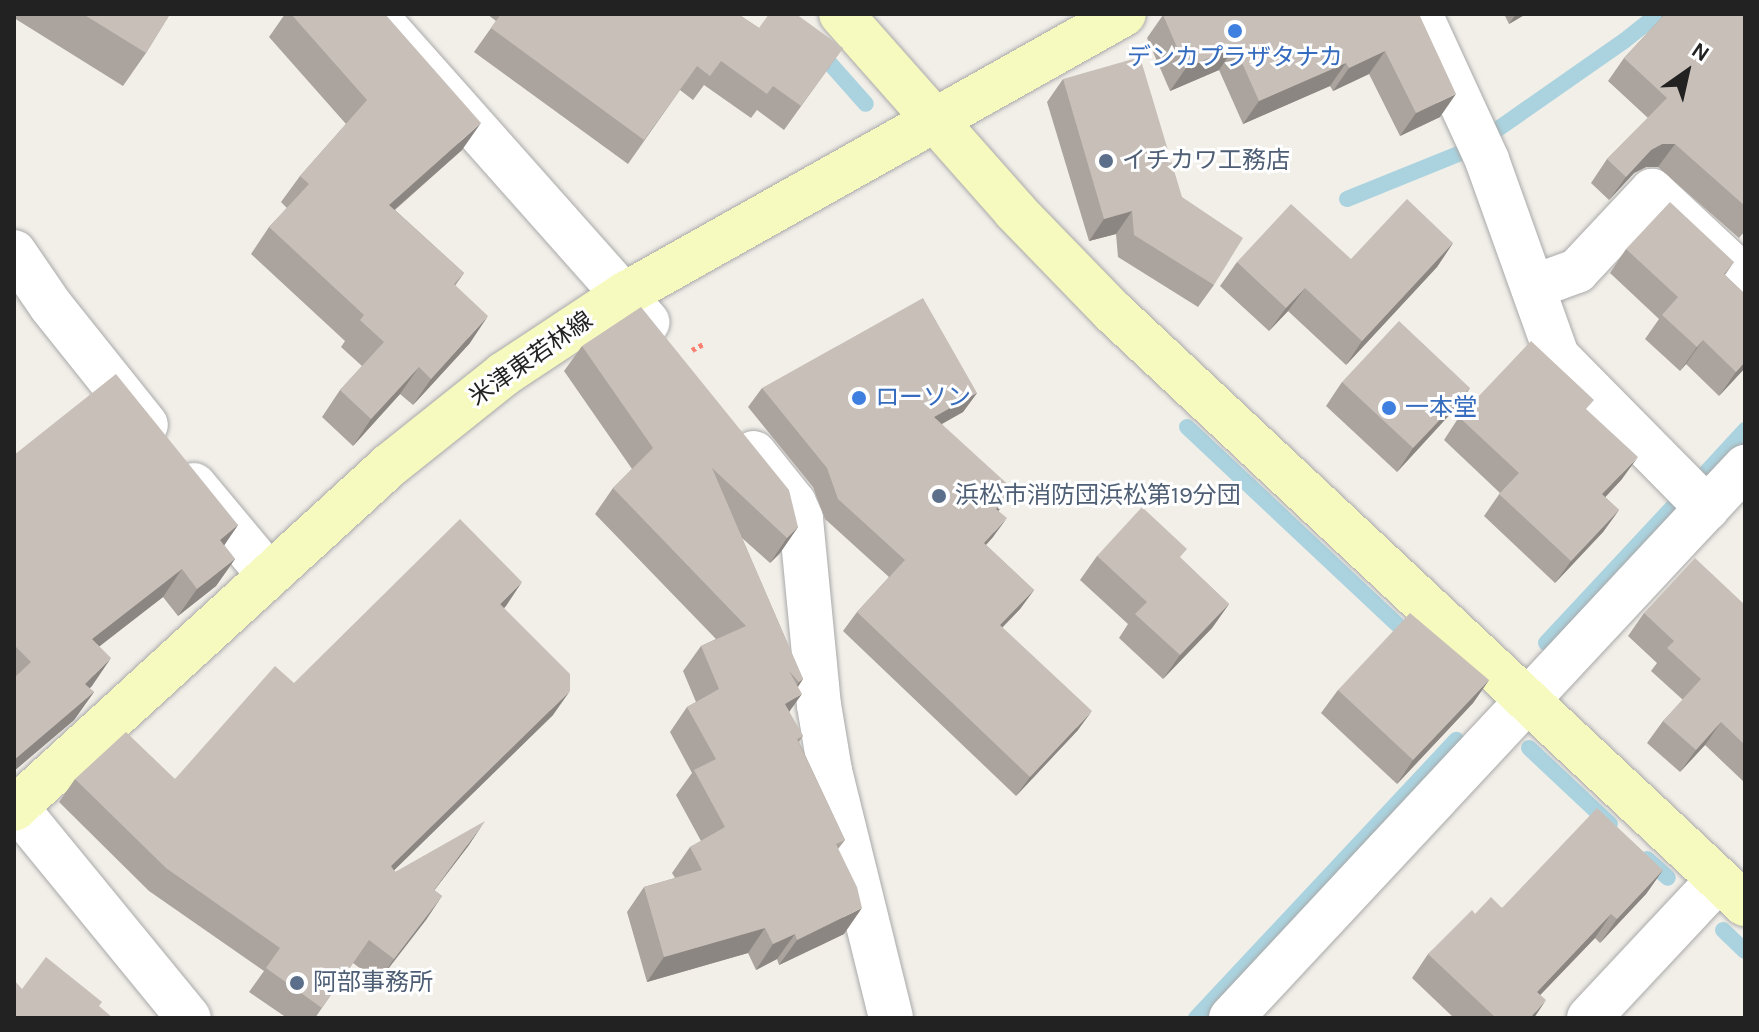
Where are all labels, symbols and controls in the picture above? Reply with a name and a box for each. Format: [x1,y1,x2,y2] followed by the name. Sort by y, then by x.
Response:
[1226,22,1244,40] marker: デンカプラザタナカ
[1647,32,1727,112] north arrow
[1687,37,1714,67] text: N
[1127,44,1343,72] place label: デンカプラザタナカ
[1122,147,1290,175] place label: イチカワ工務店
[1097,152,1115,170] marker: イチカワ工務店
[464,306,598,412] street label: 米津東若林線
[875,384,971,412] place label: ローソン
[850,389,868,407] marker: ローソン
[1405,394,1477,422] place label: 一本堂
[1380,399,1398,417] marker: 一本堂
[955,482,1241,510] place label: 浜松市消防団浜松第19分団
[930,487,948,505] marker: 浜松市消防団浜松第19分団
[313,969,433,997] place label: 阿部事務所
[288,974,306,992] marker: 阿部事務所

